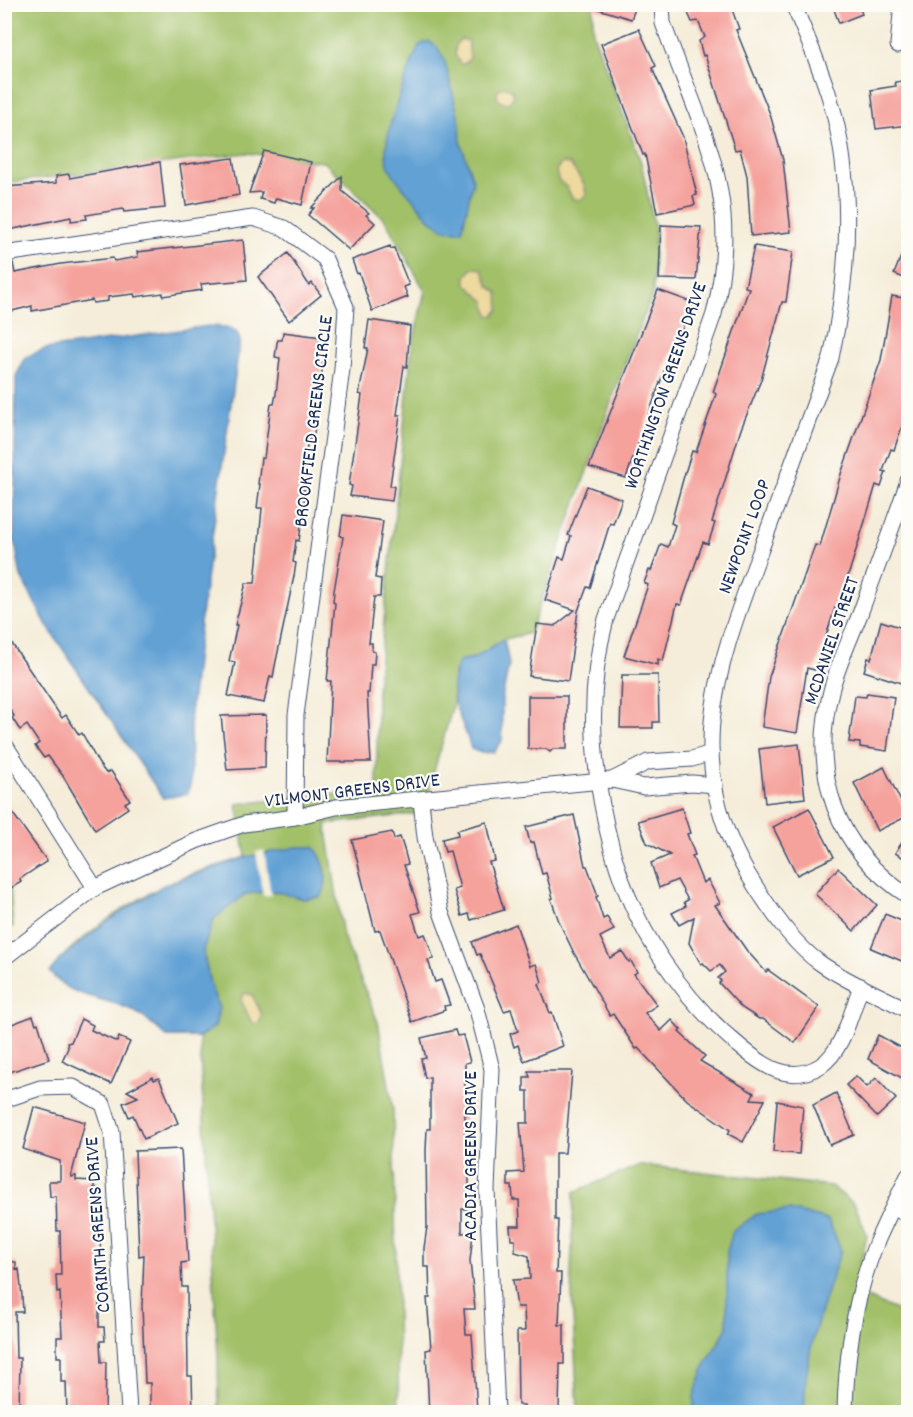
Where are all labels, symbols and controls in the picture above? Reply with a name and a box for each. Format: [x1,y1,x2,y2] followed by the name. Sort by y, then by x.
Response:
[618,279,715,493] street label: WORTHINGTON GREENS DRIVE
[288,314,342,529] street label: BROOKFIELD GREENS CIRCLE
[712,476,779,598] street label: NEWPOINT LOOP
[798,573,868,709] street label: MCDANIEL STREET
[263,767,441,817] street label: VILMONT GREENS DRIVE
[458,1071,486,1241] street label: ACADIA GREENS DRIVE
[79,1136,119,1314] street label: CORINTH GREENS DRIVE

